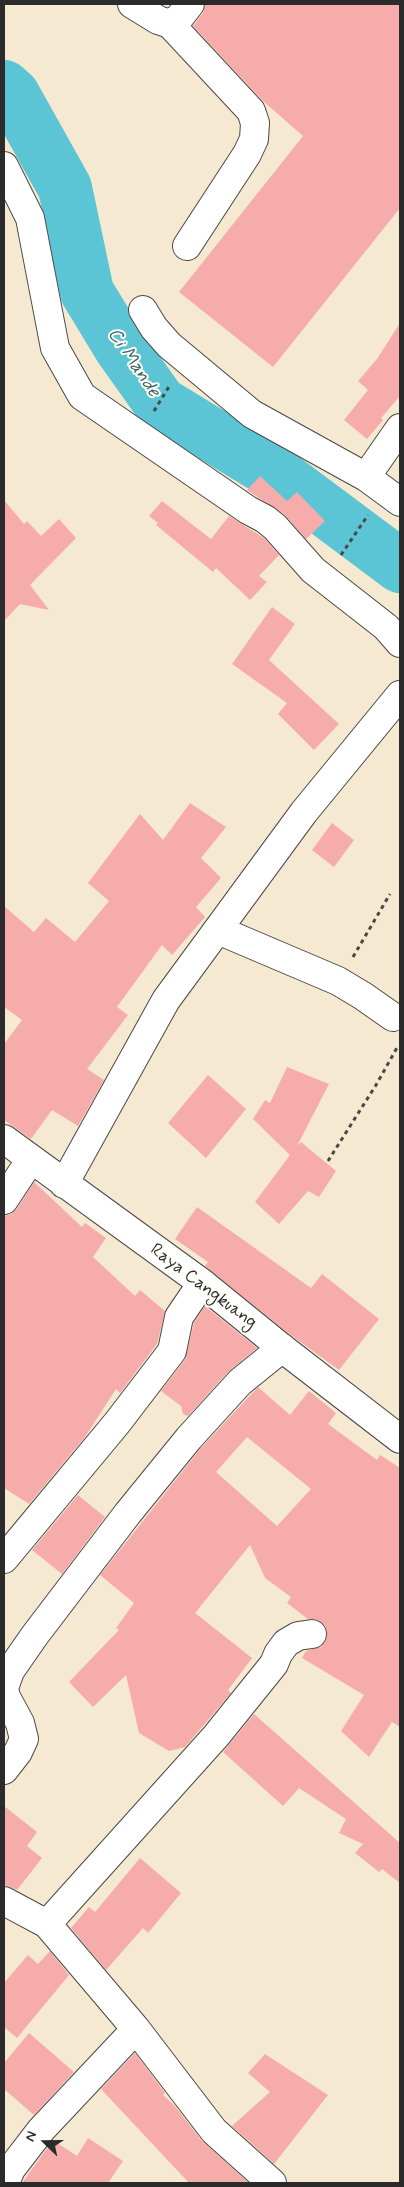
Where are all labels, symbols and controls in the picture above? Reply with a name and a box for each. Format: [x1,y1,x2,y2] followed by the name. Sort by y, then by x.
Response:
[102,324,164,402] water label: Ci Mande
[145,1240,261,1334] street label: Raya Cangkuang
[20,2117,70,2167] north arrow
[21,2129,41,2144] text: N

